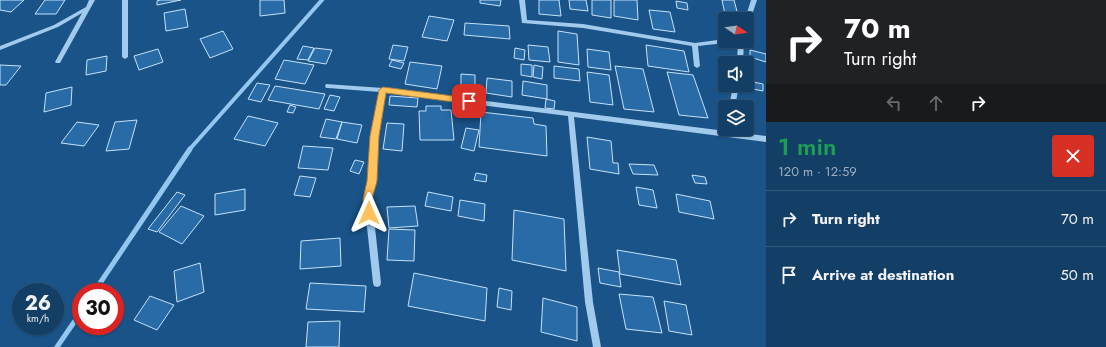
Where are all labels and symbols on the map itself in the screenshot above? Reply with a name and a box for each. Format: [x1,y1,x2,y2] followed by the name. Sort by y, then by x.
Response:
[718,12,754,48] north arrow
[452,84,486,118] pin
[348,192,390,234] position arrow
[72,283,124,335] speed limit sign: 30

